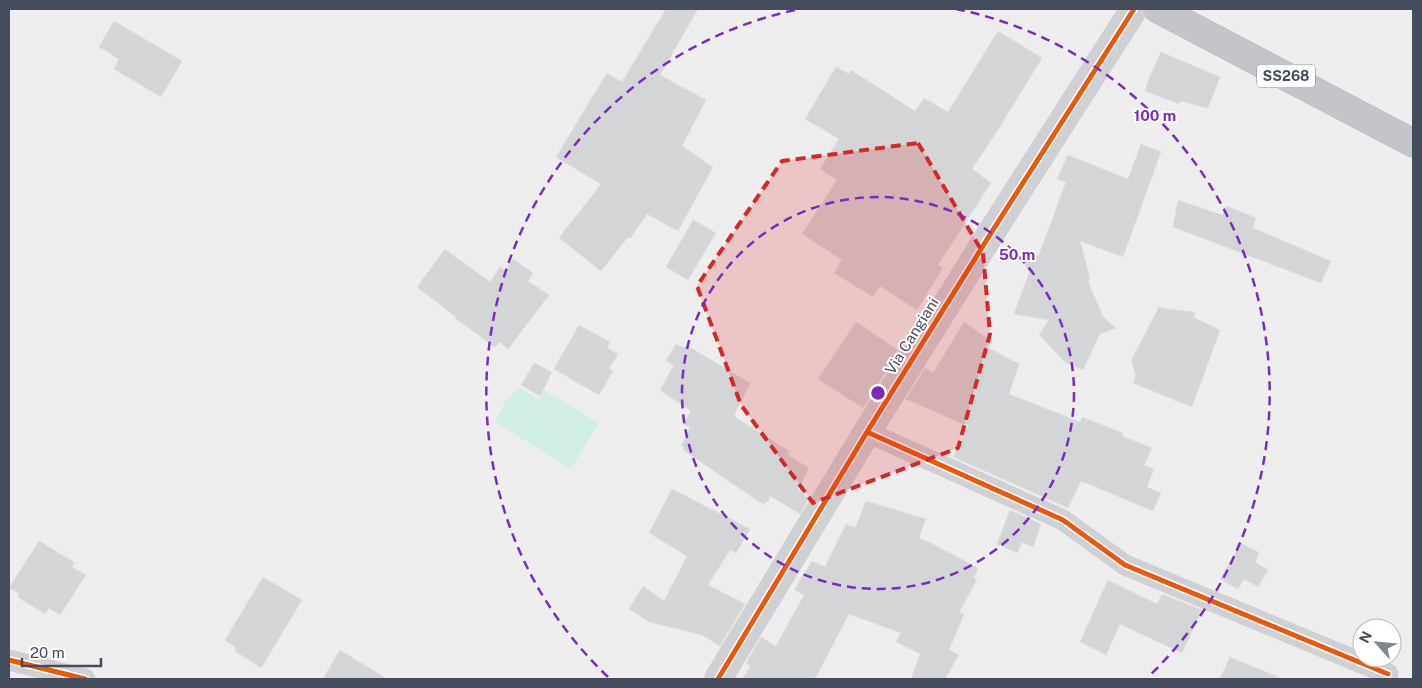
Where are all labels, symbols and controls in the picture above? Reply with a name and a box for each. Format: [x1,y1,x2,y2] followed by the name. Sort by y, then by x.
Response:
[1257,64,1315,88] road number: SS268
[1134,107,1176,124] text: 100 m
[999,246,1035,263] text: 50 m
[881,294,942,377] street label: Via Cangiani
[869,384,887,402] centre of rings
[1352,618,1402,668] north arrow
[1356,629,1375,646] text: N
[22,636,101,668] scale bar
[30,644,65,661] text: 20 m

